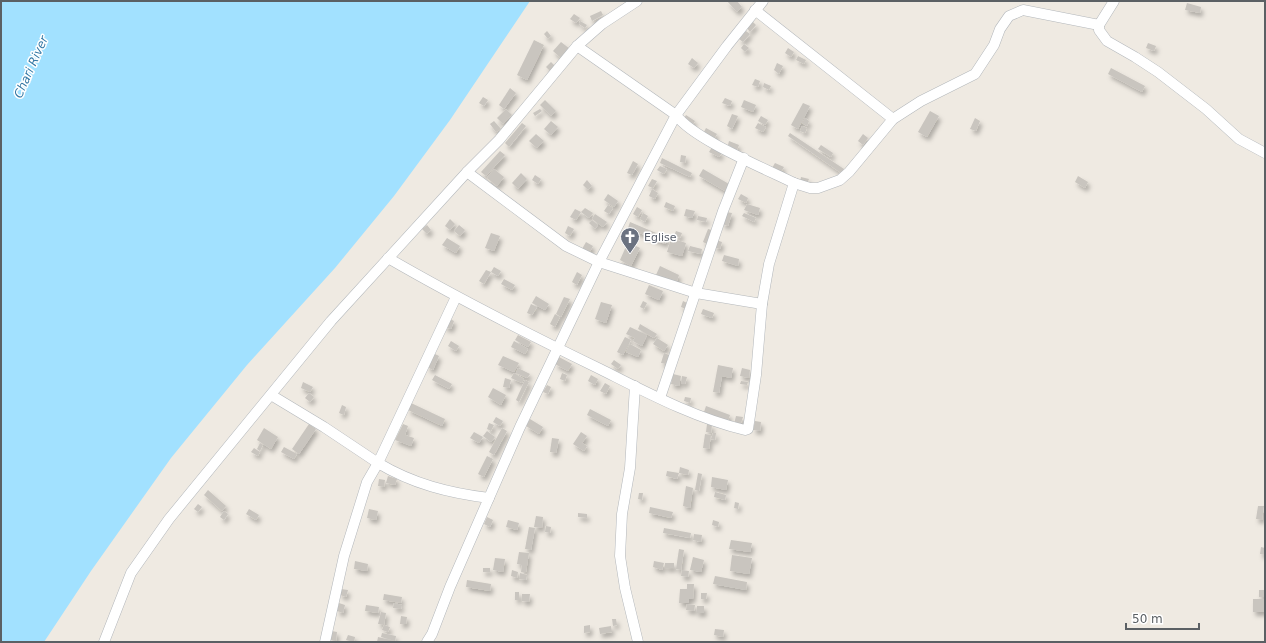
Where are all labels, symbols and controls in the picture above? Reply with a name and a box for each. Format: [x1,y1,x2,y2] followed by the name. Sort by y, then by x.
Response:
[11,33,51,100] water label: Chari River
[619,226,641,254] church icon: Eglise
[644,231,677,244] place label: Eglise
[1126,605,1199,631] scale bar
[1132,612,1163,626] text: 50 m

